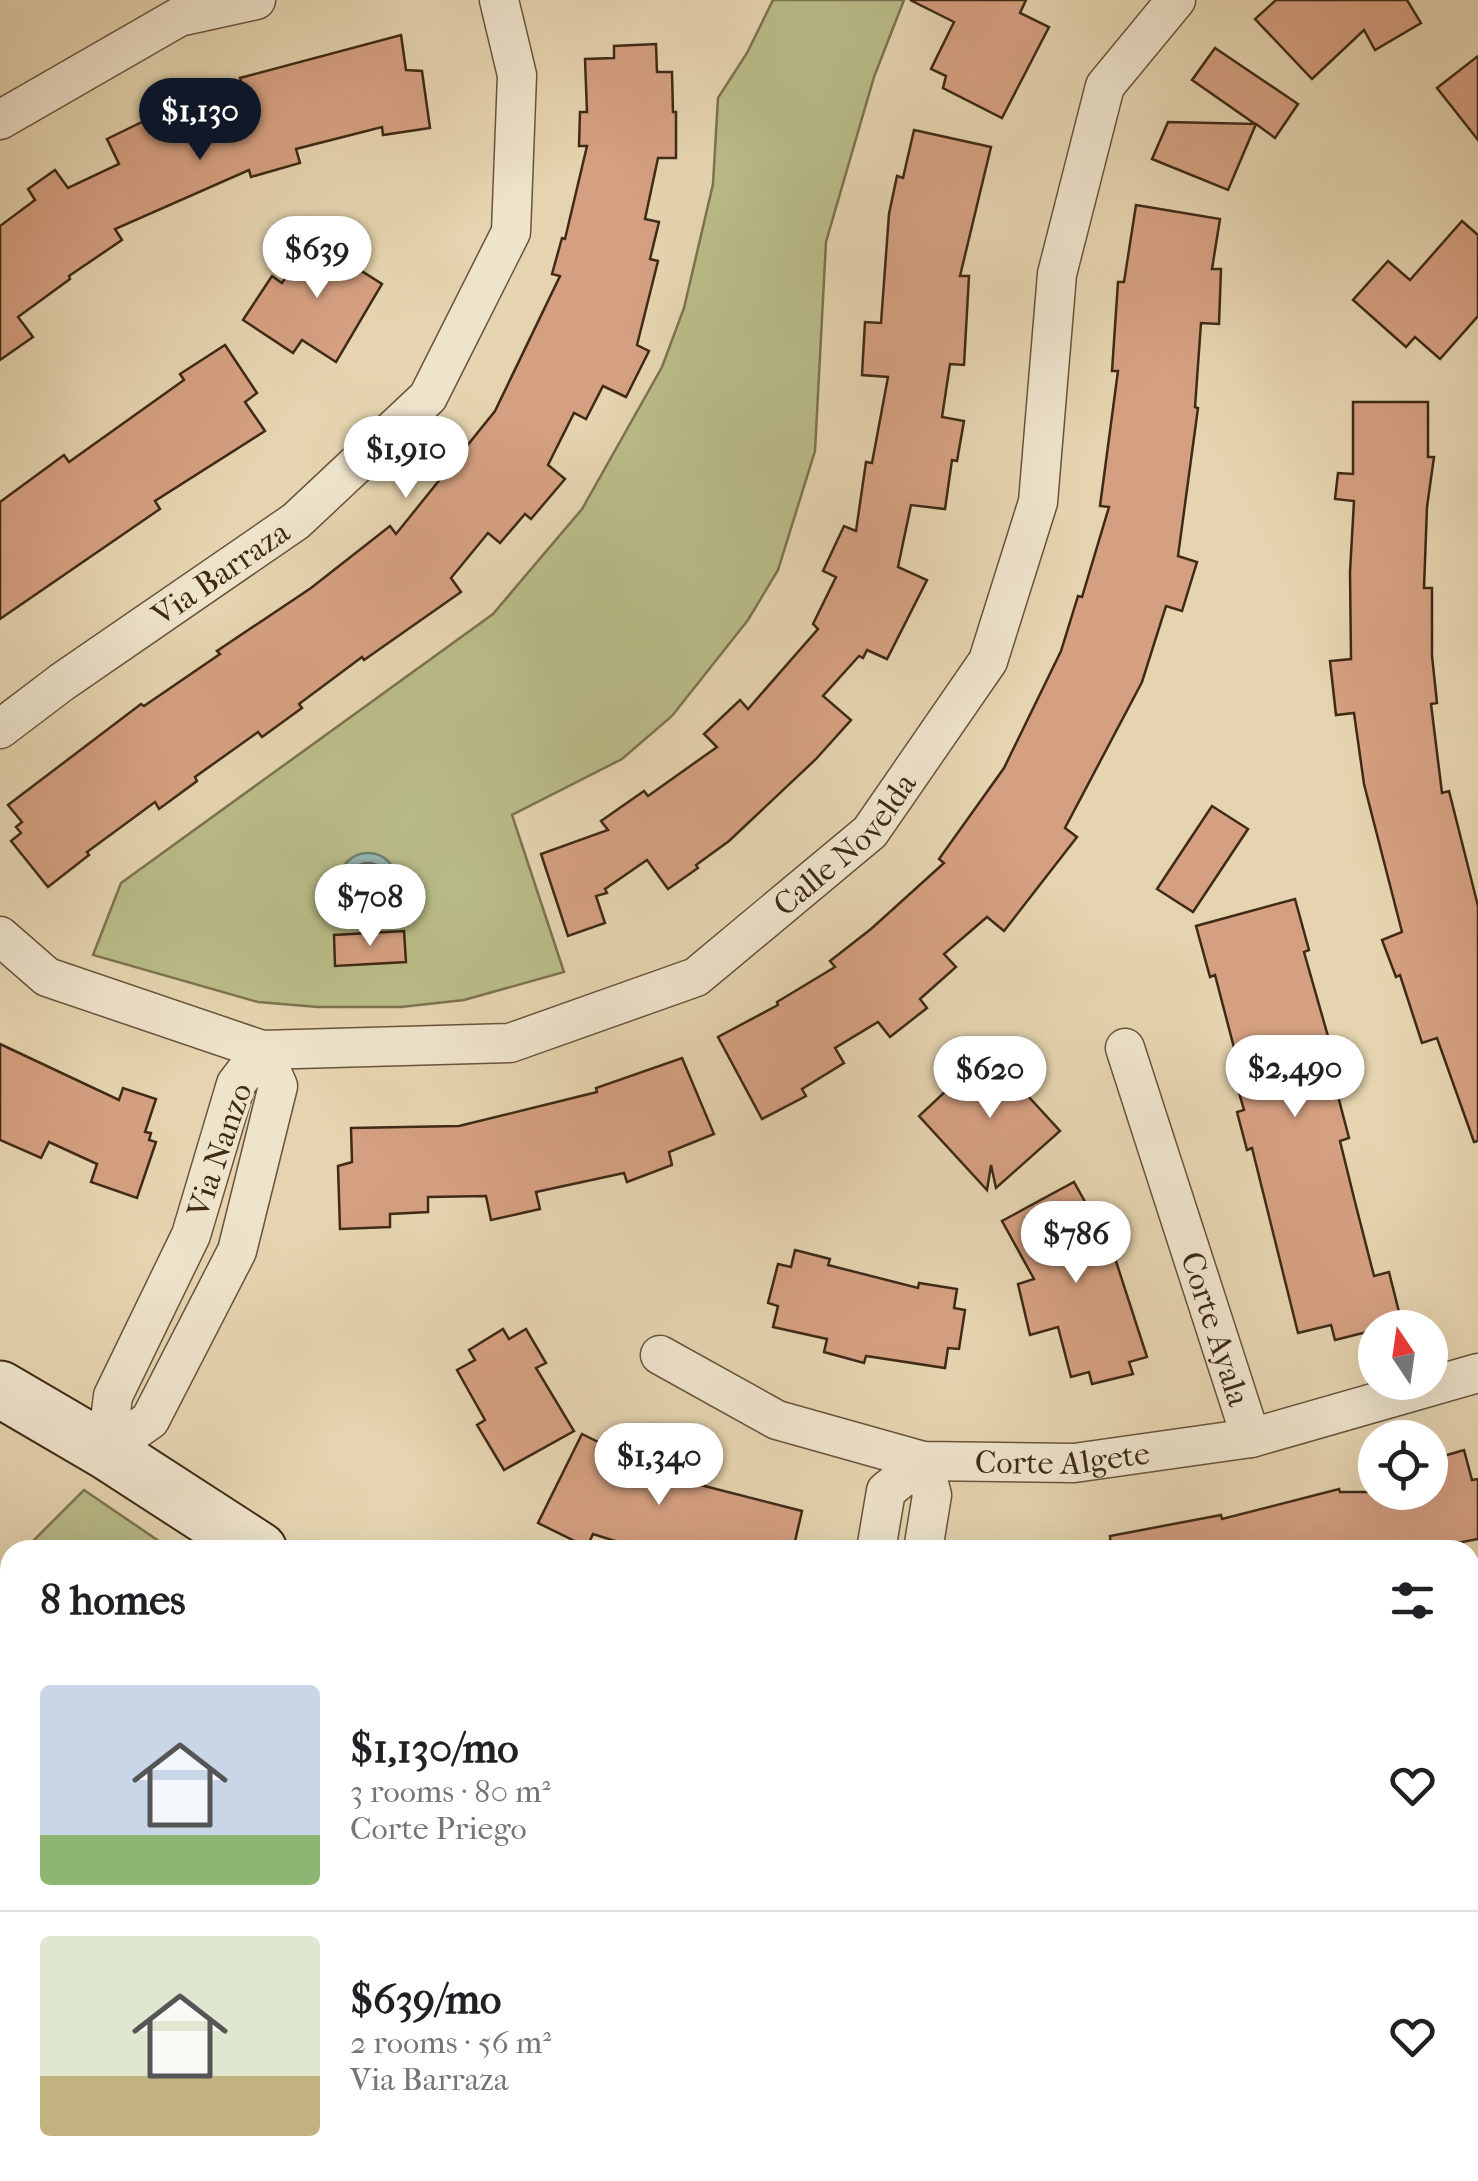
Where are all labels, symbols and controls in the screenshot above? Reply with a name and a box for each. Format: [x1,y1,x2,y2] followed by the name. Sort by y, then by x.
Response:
[119,78,281,163] pin: $1,130
[161,92,239,129] text: $1,130
[258,216,376,301] pin: $639
[285,230,349,267] text: $639
[325,416,487,501] pin: $1,910
[366,430,446,467] text: $1,910
[144,513,297,634] street label: Via Barraza
[766,765,925,924] street label: Calle Novelda
[311,864,429,949] pin: $708
[337,878,403,915] text: $708
[1214,1035,1376,1120] pin: $2,490
[931,1036,1049,1121] pin: $620
[1248,1049,1342,1086] text: $2,490
[955,1050,1025,1087] text: $620
[179,1078,260,1223] street label: Via Nanzo
[1017,1201,1135,1286] pin: $786
[1043,1215,1109,1252] text: $786
[1173,1247,1258,1412] street label: Corte Ayala
[1358,1310,1448,1400] north arrow
[1358,1310,1448,1510] map controls
[1358,1420,1448,1510] button: locate
[578,1423,740,1508] pin: $1,340
[975,1435,1152,1482] street label: Corte Algete
[616,1437,702,1474] text: $1,340
[1385,1573,1440,1628] icon: filters
[40,1576,186,1625] text: 8 homes
[350,1724,518,1773] text: $1,130/mo
[120,1725,240,1845] icon: home
[1385,1758,1440,1813] icon: heart
[350,1773,551,1810] text: 3 rooms · 80 m²
[350,1810,527,1847] text: Corte Priego
[350,1975,501,2024] text: $639/mo
[120,1976,240,2096] icon: home
[1385,2009,1440,2064] icon: heart
[350,2024,551,2061] text: 2 rooms · 56 m²
[350,2061,508,2098] text: Via Barraza

